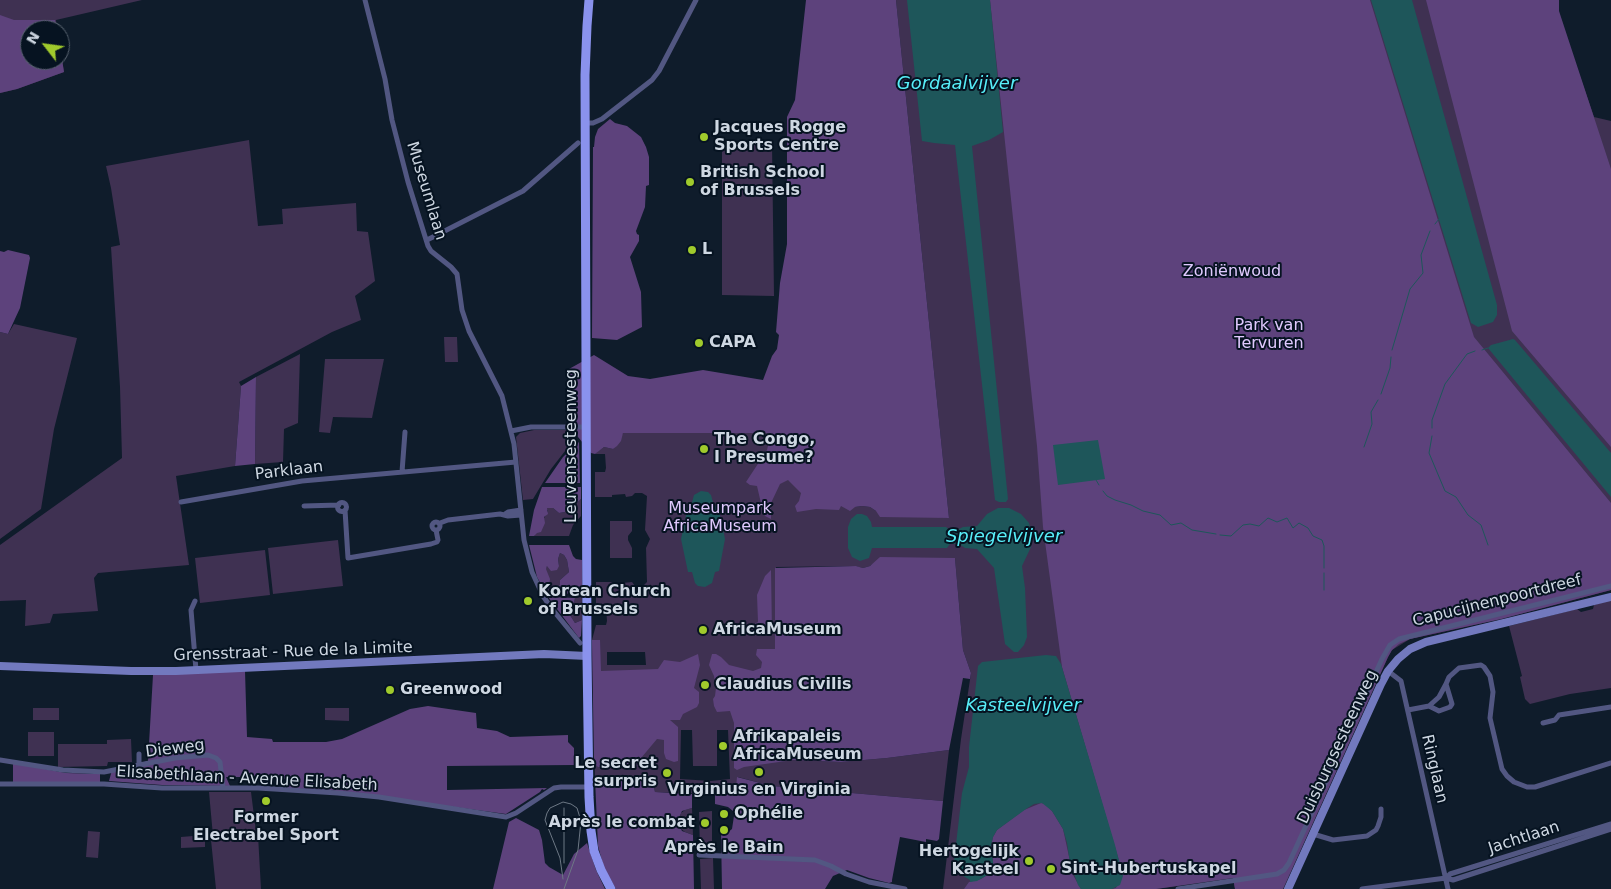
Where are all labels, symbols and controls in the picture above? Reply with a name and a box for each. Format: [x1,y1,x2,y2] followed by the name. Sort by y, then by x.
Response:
[20,20,70,70] north arrow
[23,29,43,47] text: N
[897,73,1017,95] water label: Gordaalvijver
[714,118,846,156] place label: Jacques Rogge Sports Centre
[698,131,710,143] marker: Jacques Rogge Sports Centre
[402,139,450,243] street label: Museumlaan
[700,163,825,201] place label: British School of Brussels
[684,176,696,188] marker: British School of Brussels
[702,240,712,260] place label: L
[686,244,698,256] marker: L
[1183,262,1281,282] park label: Zoniënwoud
[1234,316,1304,354] park label: Park van Tervuren
[709,333,756,353] place label: CAPA
[693,337,705,349] marker: CAPA
[562,369,582,523] street label: Leuvensesteenweg
[714,430,815,468] place label: The Congo, I Presume?
[698,443,710,455] marker: The Congo, I Presume?
[254,457,324,485] street label: Parklaan
[663,499,777,537] park label: Museumpark AfricaMuseum
[946,526,1062,548] water label: Spiegelvijver
[1411,571,1583,631] street label: Capucijnenpoortdreef
[538,582,671,620] place label: Korean Church of Brussels
[522,595,534,607] marker: Korean Church of Brussels
[713,620,842,640] place label: AfricaMuseum
[697,624,709,636] marker: AfricaMuseum
[173,638,413,666] street label: Grensstraat - Rue de la Limite
[1294,667,1382,827] street label: Duisburgsesteenweg
[715,675,851,695] place label: Claudius Civilis
[699,679,711,691] marker: Claudius Civilis
[400,680,502,700] place label: Greenwood
[384,684,396,696] marker: Greenwood
[965,695,1081,717] water label: Kasteelvijver
[733,727,862,765] place label: Afrikapaleis AfricaMuseum
[1417,733,1451,805] street label: Ringlaan
[144,736,206,762] street label: Dieweg
[717,740,729,752] marker: Afrikapaleis AfricaMuseum
[574,754,657,792] place label: Le secret surpris
[116,763,378,795] street label: Elisabethlaan - Avenue Elisabeth
[753,766,765,778] marker: Virginius en Virginia
[661,767,673,779] marker: Le secret surpris
[667,780,851,800] place label: Virginius en Virginia
[260,795,272,807] marker: Former Electrabel Sport
[734,804,803,824] place label: Ophélie
[193,808,339,846] place label: Former Electrabel Sport
[718,808,730,820] marker: Ophélie
[548,813,695,833] place label: Après le combat
[699,817,711,829] marker: Après le combat
[1486,817,1562,859] street label: Jachtlaan
[718,824,730,836] marker: Après le Bain
[664,838,784,858] place label: Après le Bain
[919,842,1019,880] place label: Hertogelijk Kasteel
[1023,855,1035,867] marker: Hertogelijk Kasteel
[1061,859,1236,879] place label: Sint-Hubertuskapel
[1045,863,1057,875] marker: Sint-Hubertuskapel

